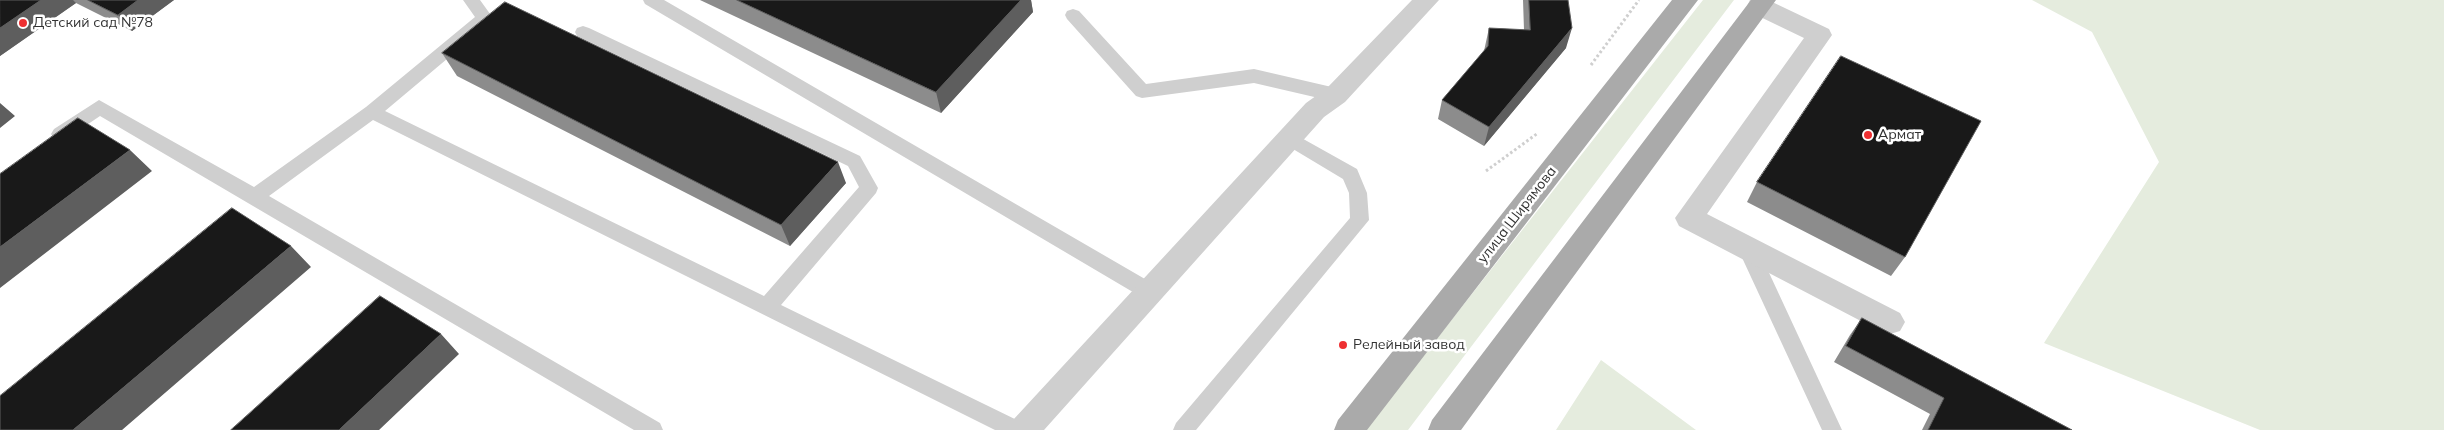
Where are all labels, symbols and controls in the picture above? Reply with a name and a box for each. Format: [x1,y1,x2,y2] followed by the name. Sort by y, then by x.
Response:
[33,15,153,31] place label: Детский сад №78
[17,17,29,29] marker: Детский сад №78
[1878,127,1921,143] place label: Армат
[1862,129,1874,141] marker: Армат
[1474,163,1560,267] street label: улица Ширямова
[1353,337,1465,353] place label: Релейный завод
[1337,339,1349,351] marker: Релейный завод

